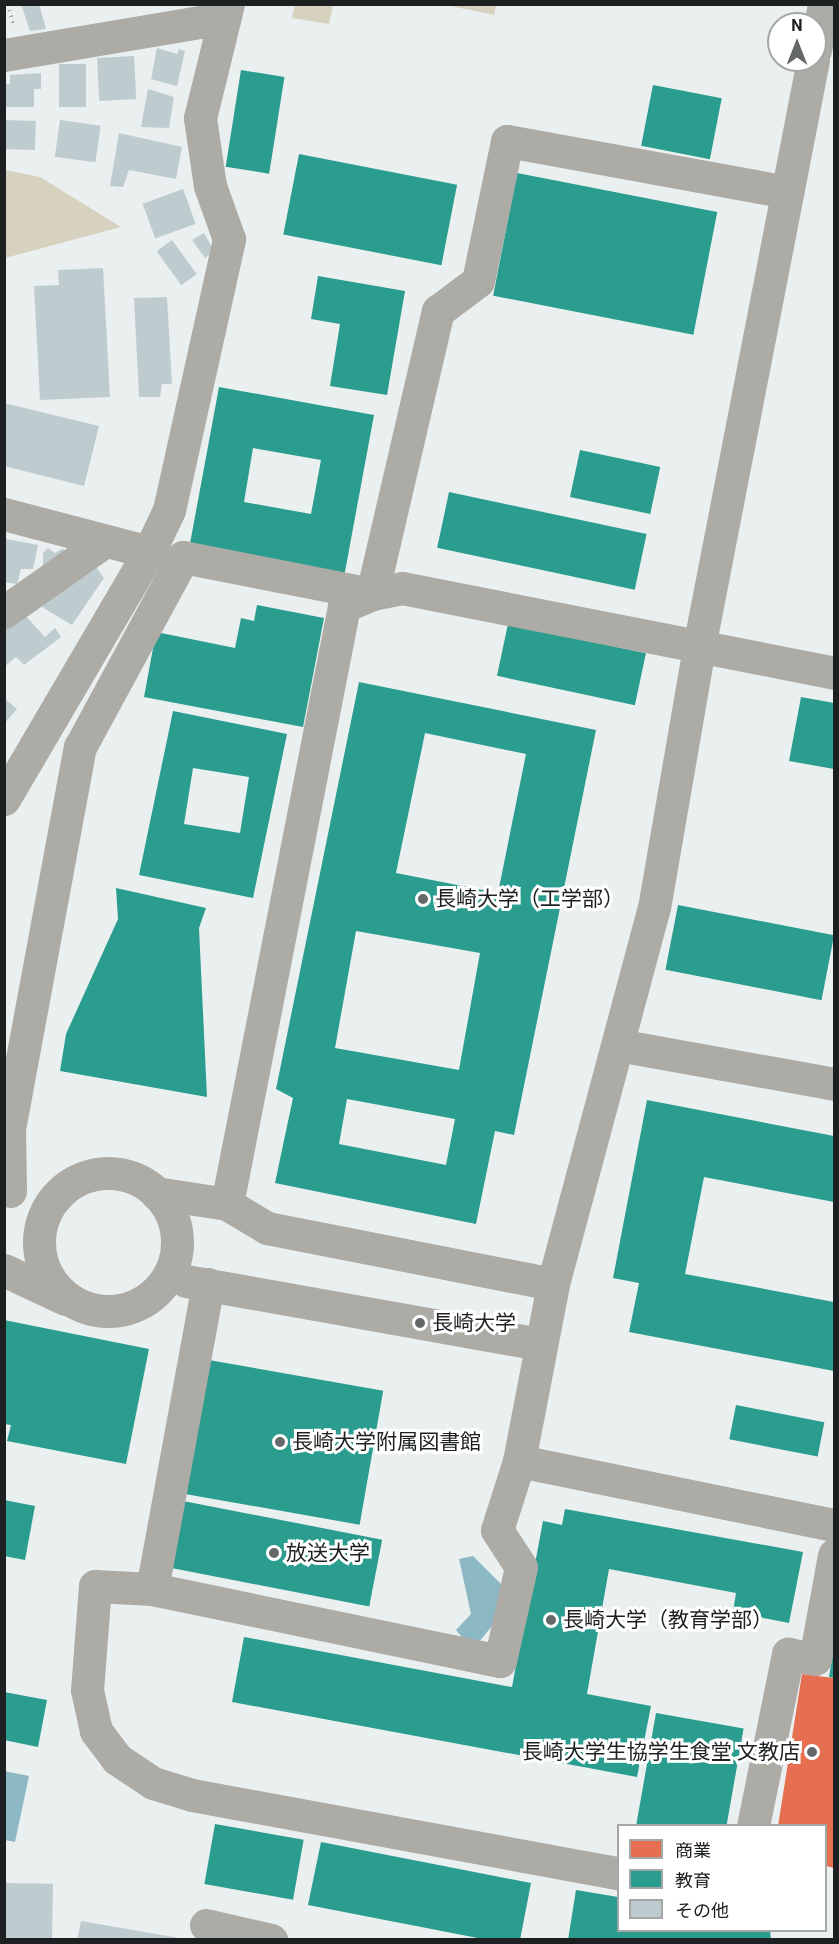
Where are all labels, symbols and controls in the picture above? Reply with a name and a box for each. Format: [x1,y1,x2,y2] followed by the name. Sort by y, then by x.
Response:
[767,12,827,72] north arrow
[791,16,803,35] text: N
[435,886,624,912] place label: 長崎大学（工学部）
[416,892,430,906] marker: 長崎大学（工学部）
[432,1310,516,1336] place label: 長崎大学
[413,1316,427,1330] marker: 長崎大学
[292,1429,481,1455] place label: 長崎大学附属図書館
[273,1435,287,1449] marker: 長崎大学附属図書館
[286,1540,370,1566] place label: 放送大学
[267,1546,281,1560] marker: 放送大学
[563,1607,773,1633] place label: 長崎大学（教育学部）
[544,1613,558,1627] marker: 長崎大学（教育学部）
[522,1739,800,1765] place label: 長崎大学生協学生食堂 文教店
[805,1745,819,1759] marker: 長崎大学生協学生食堂 文教店
[617,1824,827,1932] legend
[675,1840,711,1861] text: 商業
[675,1870,711,1891] text: 教育
[675,1900,729,1921] text: その他

